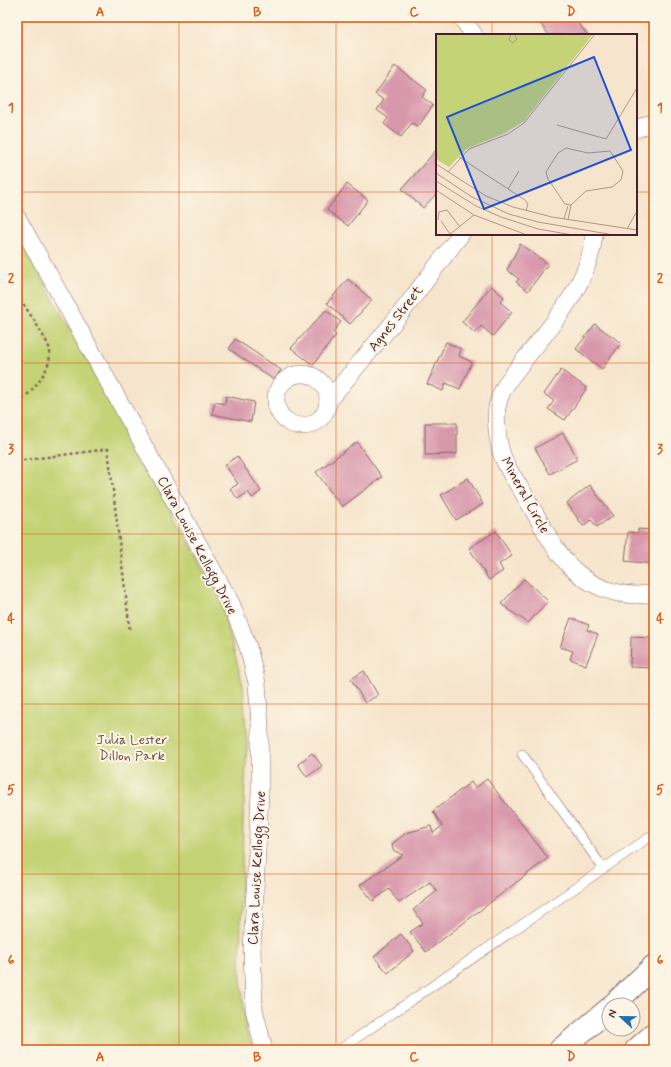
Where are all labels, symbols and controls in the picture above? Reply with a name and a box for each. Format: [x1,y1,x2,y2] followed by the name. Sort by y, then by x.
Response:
[96,4,104,21] text: A
[253,4,262,21] text: B
[409,4,419,21] text: C
[567,4,576,21] text: D
[436,34,637,235] inset map
[8,100,14,117] text: 1
[657,100,663,117] text: 1
[8,270,15,287] text: 2
[657,270,664,287] text: 2
[364,281,428,355] street label: Agnes Street
[8,441,14,458] text: 3
[657,441,663,458] text: 3
[497,454,554,537] street label: Mineral Circle
[151,473,241,619] street label: Clara Louise Kellogg Drive
[7,611,15,628] text: 4
[656,611,664,628] text: 4
[97,731,168,765] park label: Julia Lester Dillon Park
[7,782,15,799] text: 5
[656,782,664,799] text: 5
[244,791,272,946] street label: Clara Louise Kellogg Drive
[8,952,15,969] text: 6
[657,952,664,969] text: 6
[601,997,641,1037] north arrow
[605,1008,621,1020] text: N
[96,1049,104,1066] text: A
[253,1049,262,1066] text: B
[409,1049,419,1066] text: C
[567,1049,576,1066] text: D

